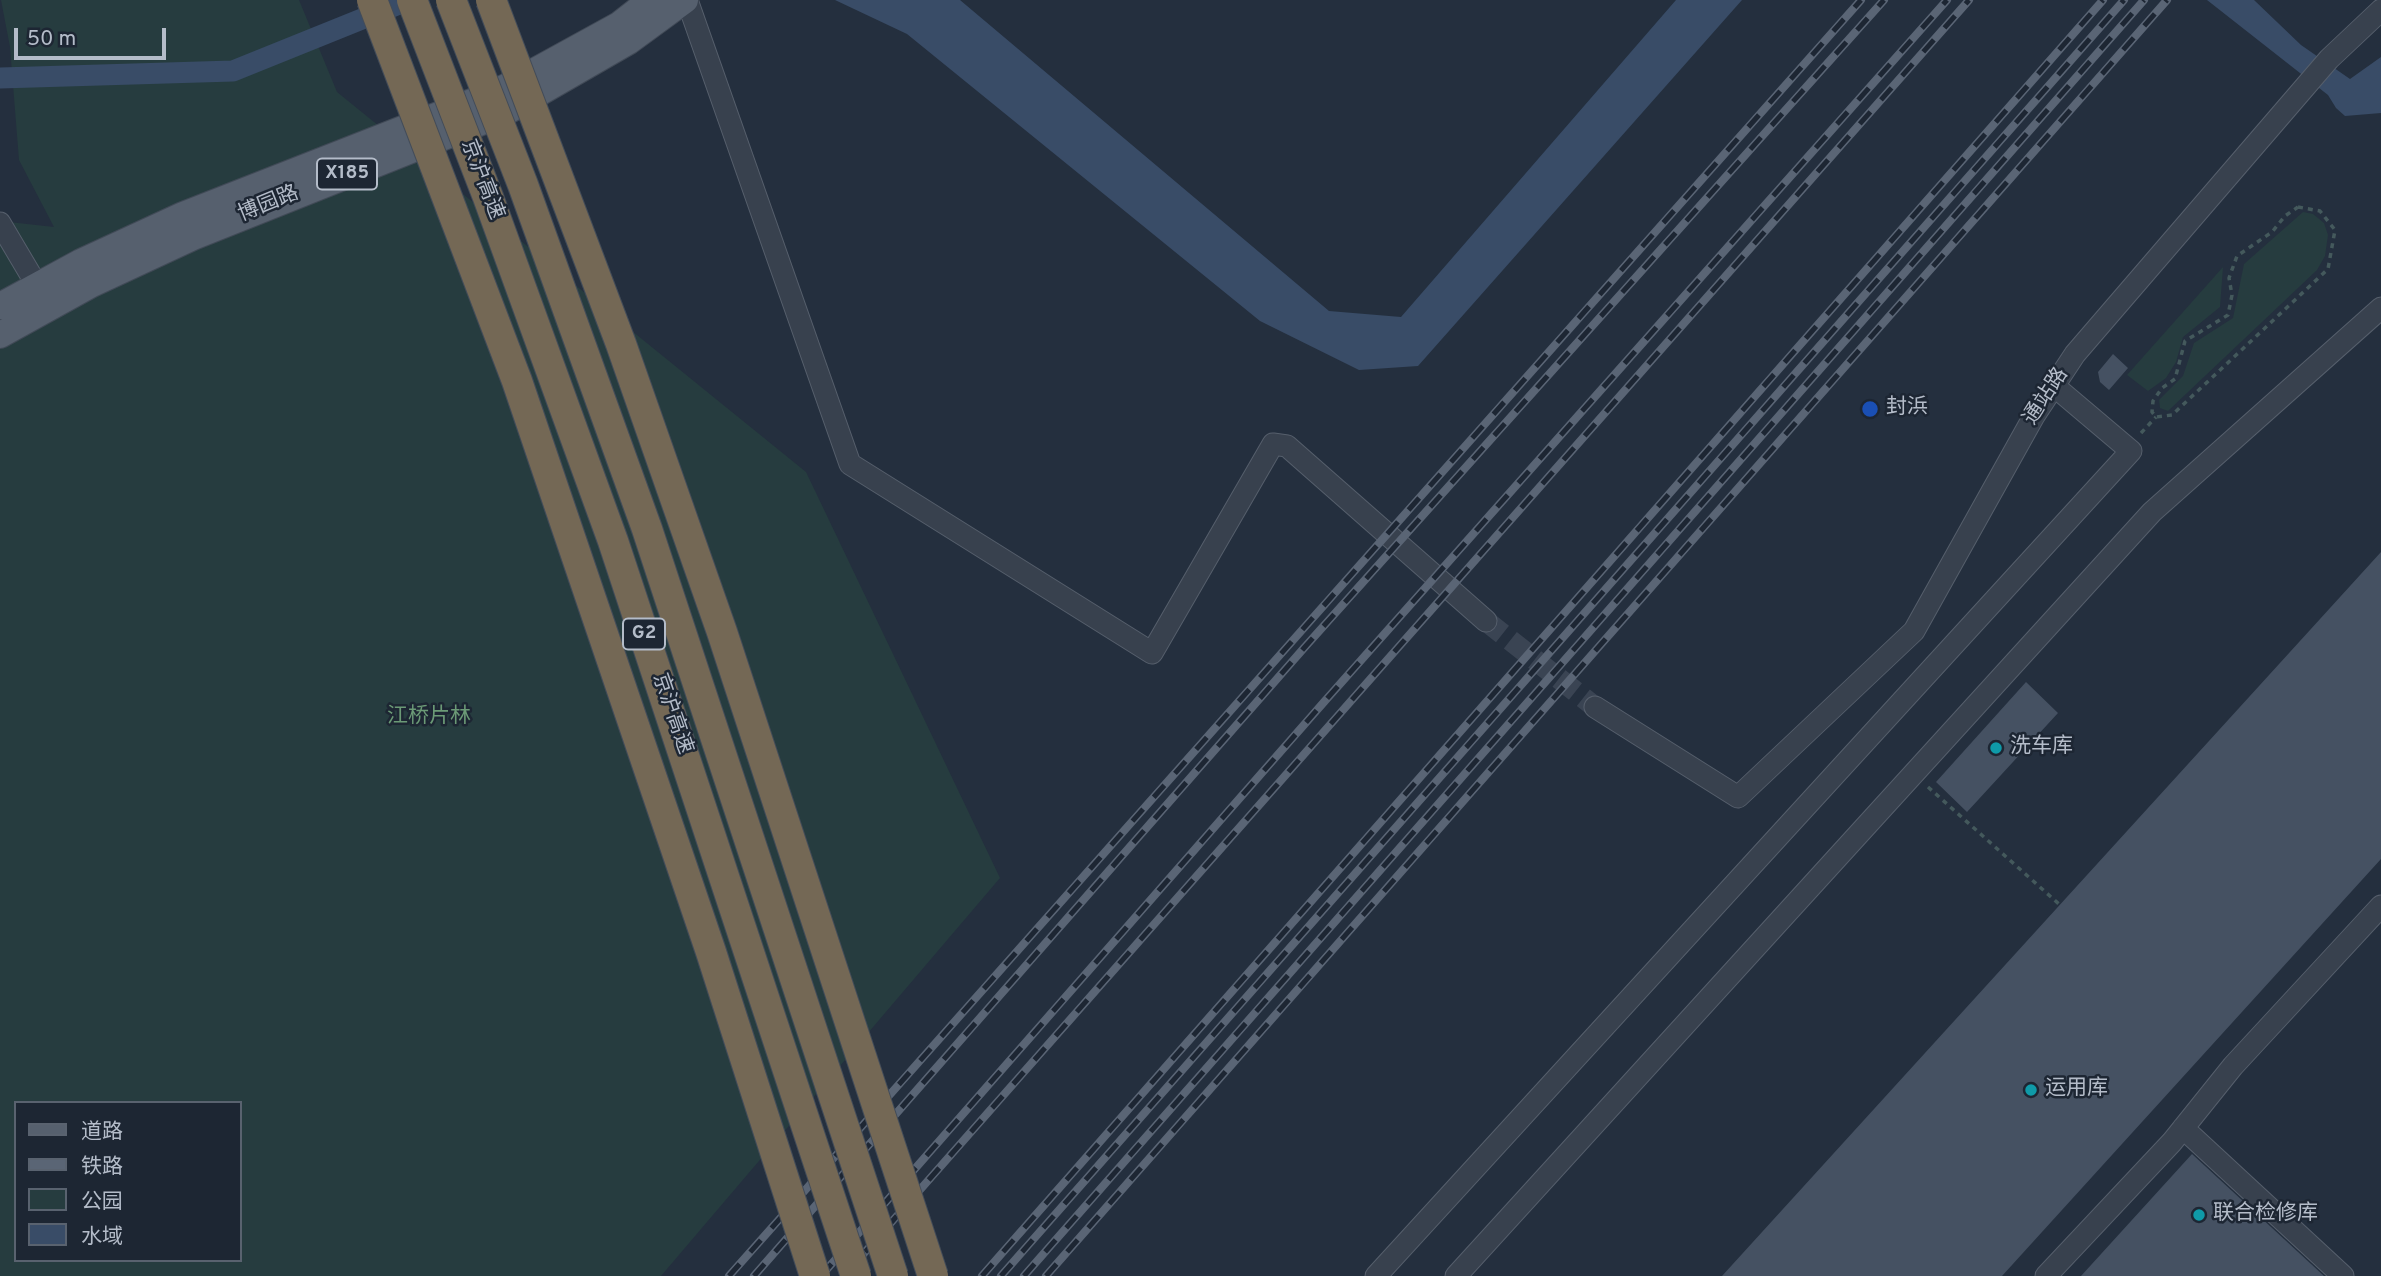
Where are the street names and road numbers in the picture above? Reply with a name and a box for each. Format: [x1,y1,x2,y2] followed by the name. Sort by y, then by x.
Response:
[454,136,508,224] street label: 京沪高速
[317,158,377,190] road number: X185
[235,182,303,228] street label: 博园路
[2019,364,2075,430] street label: 通站路
[623,618,665,650] road number: G2
[645,670,697,758] street label: 京沪高速

